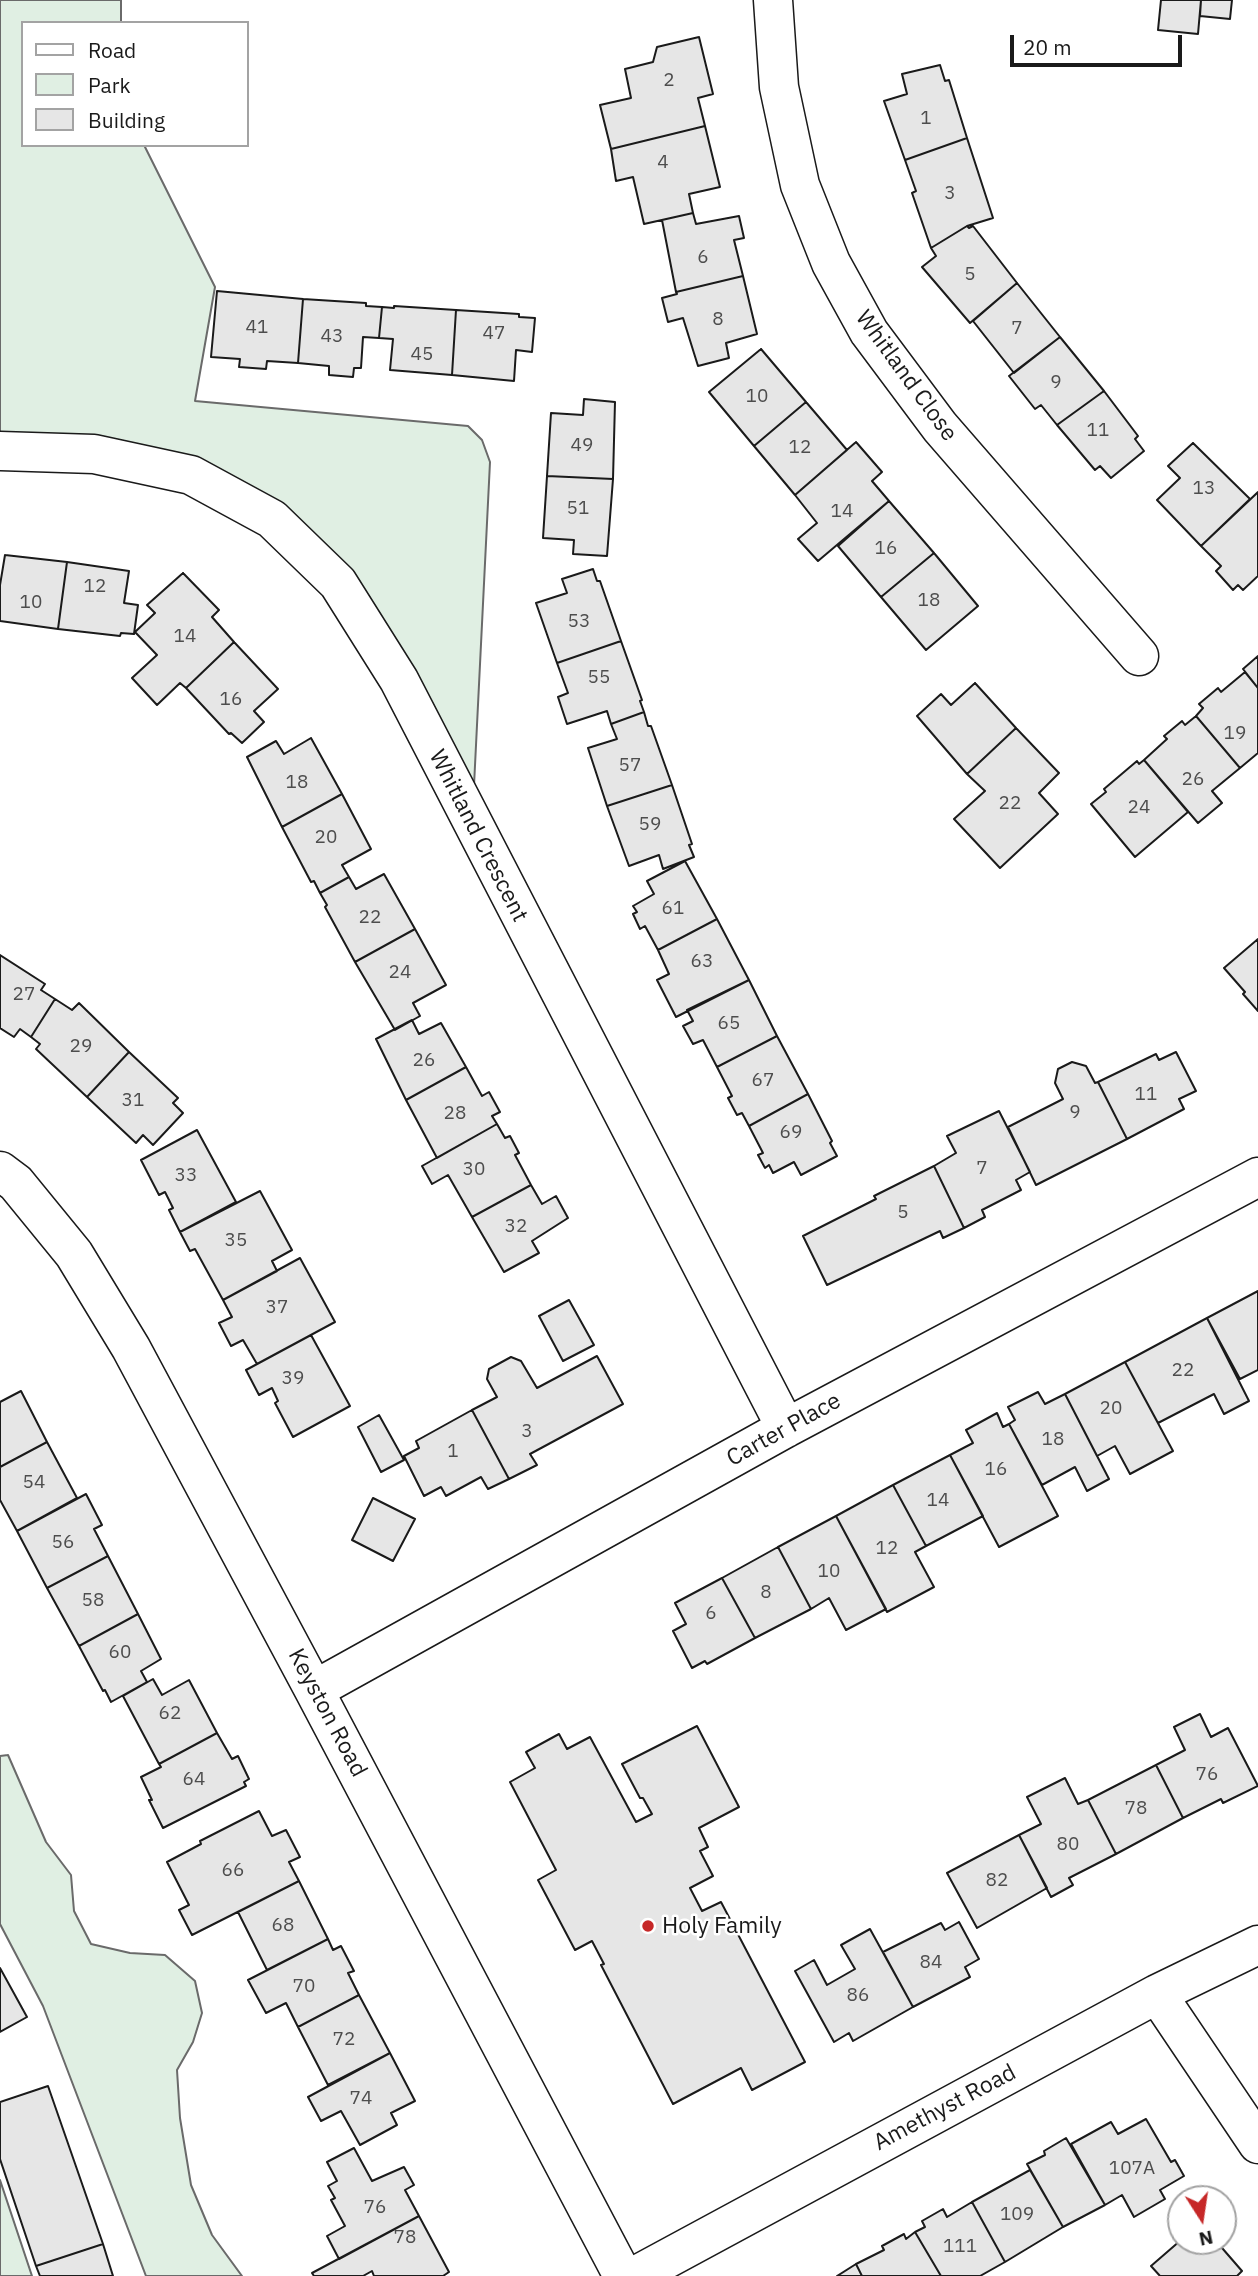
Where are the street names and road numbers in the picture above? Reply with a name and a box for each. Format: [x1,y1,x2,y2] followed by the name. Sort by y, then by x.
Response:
[849,305,963,447] street label: Whitland Close
[423,745,533,927] street label: Whitland Crescent
[722,1387,846,1473] street label: Carter Place
[282,1644,372,1782] street label: Keyston Road
[869,2059,1021,2157] street label: Amethyst Road

